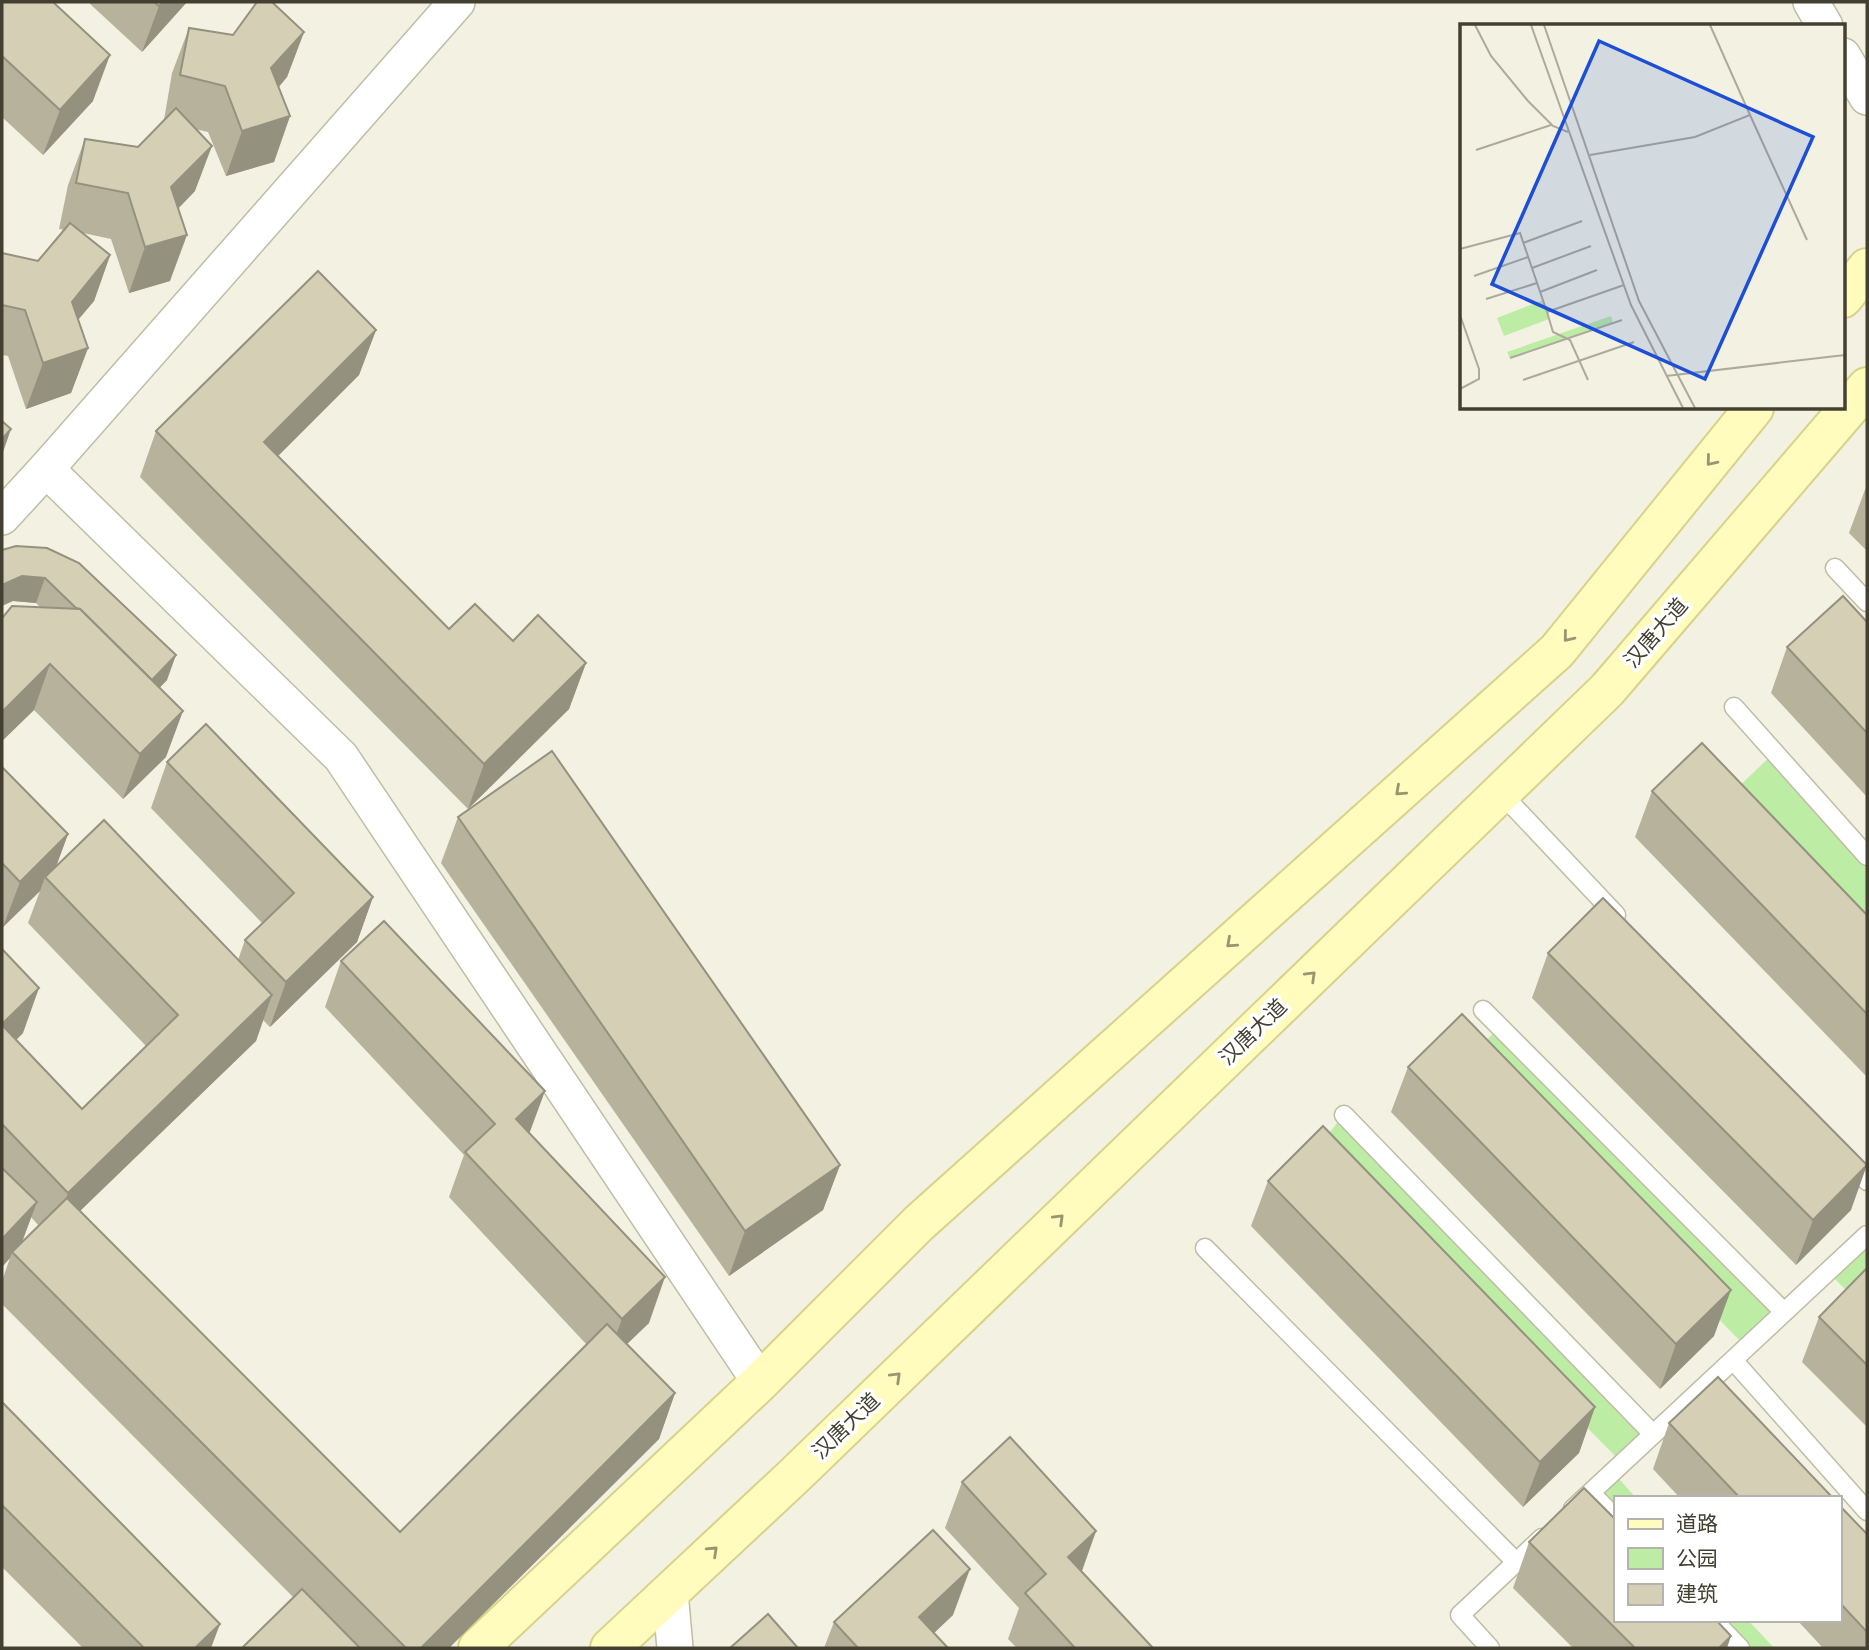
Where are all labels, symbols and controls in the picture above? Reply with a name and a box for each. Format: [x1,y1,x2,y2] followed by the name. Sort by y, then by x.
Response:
[1460,24,1844,410] inset map
[1707,452,1719,465] one-way arrow
[1619,593,1693,673] street label: 汉唐大道
[1563,630,1576,642] one-way arrow
[1395,783,1408,795] one-way arrow
[1226,935,1239,947] one-way arrow
[1303,972,1316,985] one-way arrow
[1214,993,1292,1071] street label: 汉唐大道
[1051,1215,1064,1228] one-way arrow
[887,1373,900,1386] one-way arrow
[807,1387,885,1465] street label: 汉唐大道
[1614,1496,1841,1622] legend
[1676,1511,1718,1537] text: 道路
[1676,1546,1718,1572] text: 公园
[705,1547,718,1560] one-way arrow
[1676,1581,1718,1607] text: 建筑

